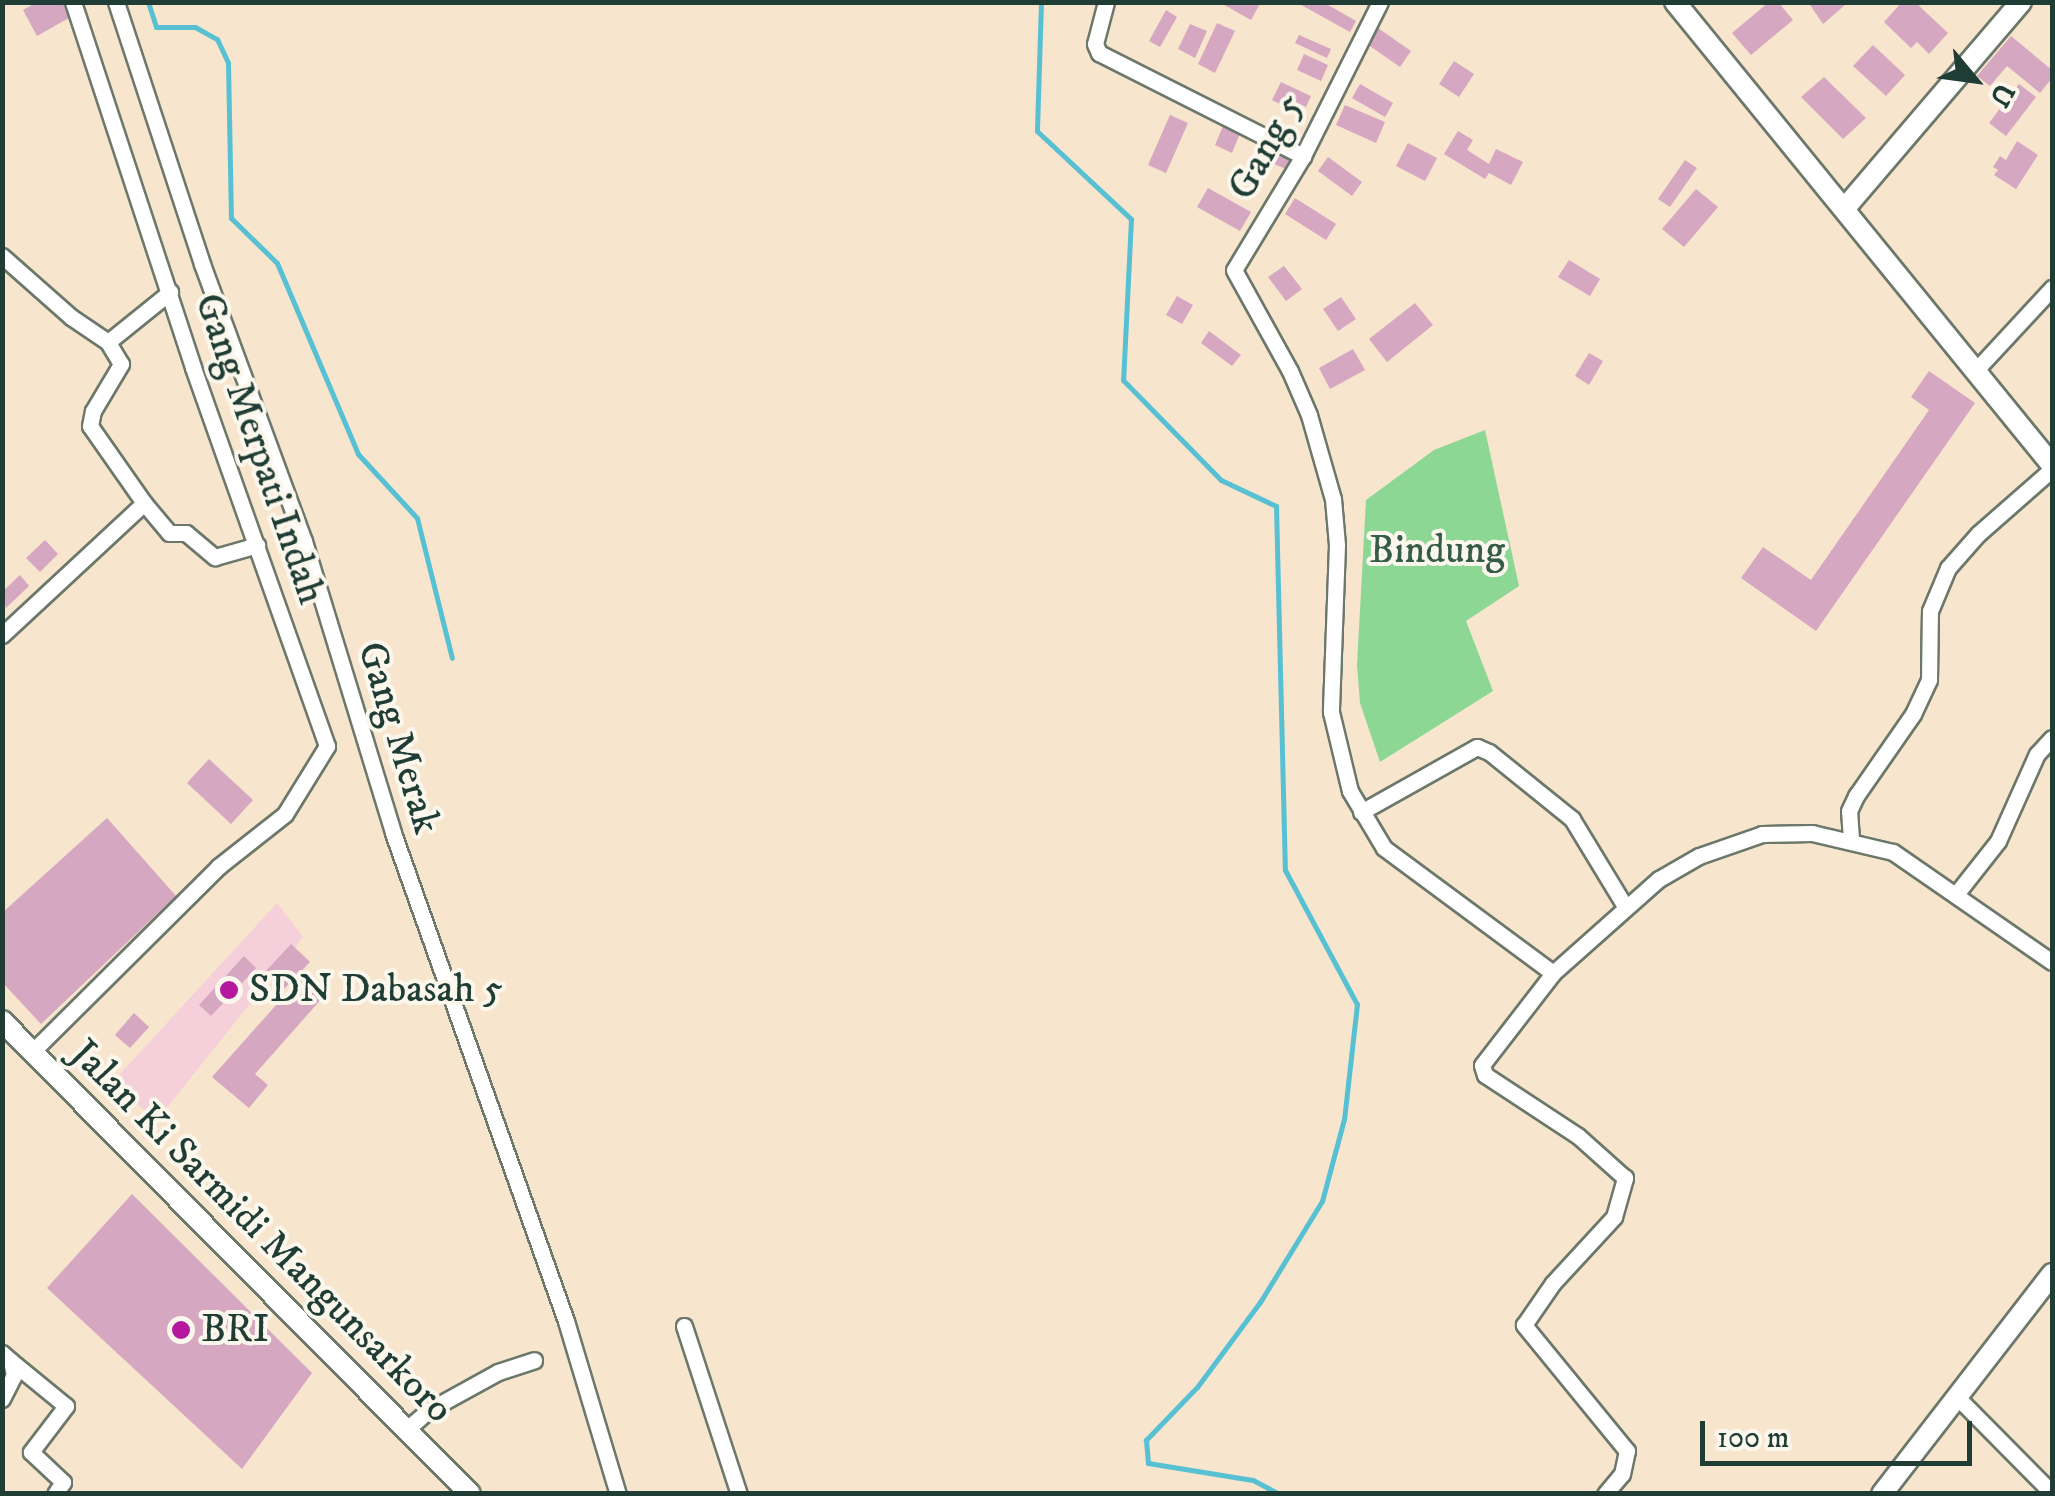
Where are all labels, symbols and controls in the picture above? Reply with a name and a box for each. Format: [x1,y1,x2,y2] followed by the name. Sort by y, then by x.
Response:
[1925,30,2025,130] north arrow
[1981,77,2022,113] text: U
[1218,86,1316,208] street label: Gang 5
[183,287,335,611] street label: Gang Merpati Indah
[1369,527,1505,575] park label: Bindung
[346,636,450,840] street label: Gang Merak
[249,966,503,1014] place label: SDN Dabasah 5
[218,979,240,1001] marker: SDN Dabasah 5
[59,1030,463,1434] street label: Jalan Ki Sarmidi Mangunsarkoro
[201,1306,269,1354] place label: BRI
[170,1319,192,1341] marker: BRI
[1705,1401,1978,1463] scale bar
[1717,1420,1789,1457] text: 100 m

